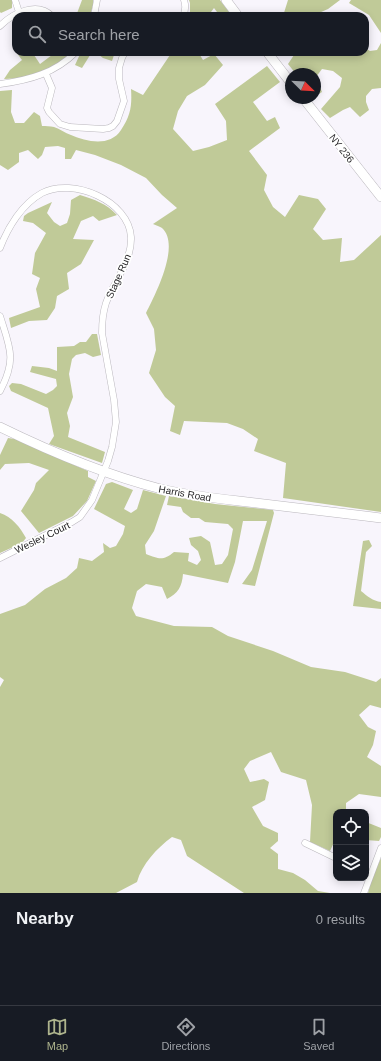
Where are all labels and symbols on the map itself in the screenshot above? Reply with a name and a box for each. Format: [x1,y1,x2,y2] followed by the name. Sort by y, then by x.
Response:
[285,68,321,104] north arrow
[327,132,356,165] street label: NY 236
[104,252,133,300] street label: Stage Run
[158,483,212,504] street label: Harris Road
[13,519,72,556] street label: Wesley Court

